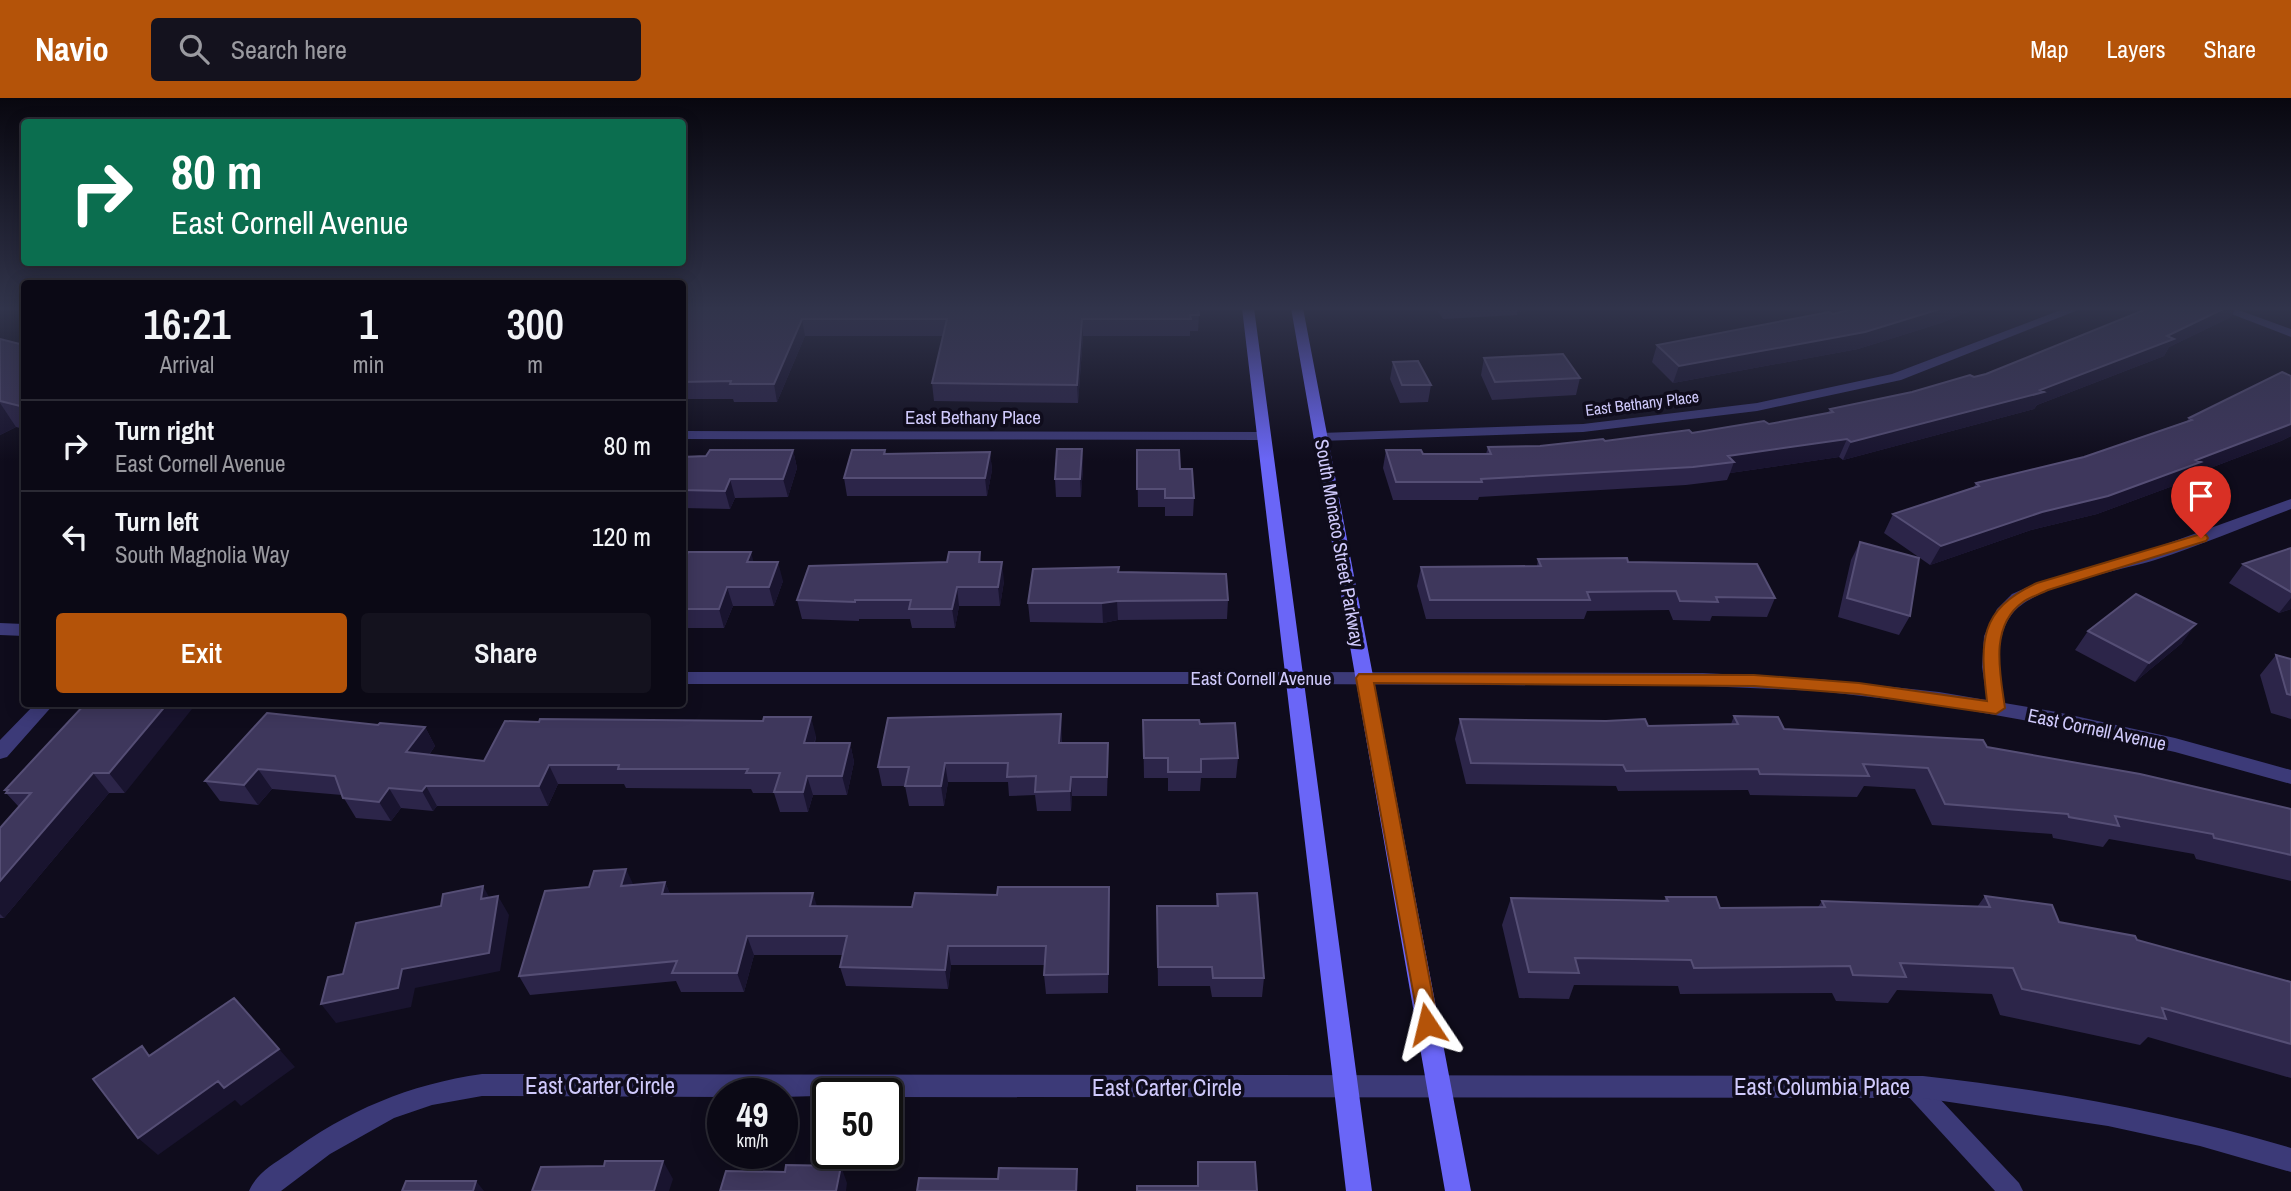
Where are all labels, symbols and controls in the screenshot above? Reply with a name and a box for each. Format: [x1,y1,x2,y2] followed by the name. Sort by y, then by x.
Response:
[151,18,641,81] search box
[35,27,109,71] text: Navio
[175,30,213,68] icon: search
[231,32,347,67] text: Search here
[2030,33,2068,65] text: Map
[2106,33,2165,65] text: Layers
[2203,33,2256,65] text: Share
[171,138,263,204] text: 80 m
[56,147,147,238] icon: right
[171,201,408,244] text: East Cornell Avenue
[143,296,231,352] text: 16:21
[359,296,378,352] text: 1
[506,296,564,352] text: 300
[160,349,214,380] text: Arrival
[353,349,384,380] text: min
[527,349,543,380] text: m
[1584,385,1700,421] street label: East Bethany Place
[905,404,1041,430] street label: East Bethany Place
[115,413,214,448] text: Turn right
[56,427,94,465] icon: right
[604,428,651,463] text: 80 m
[1309,437,1371,649] street label: South Monaco Street Parkway
[115,448,286,479] text: East Cornell Avenue
[2171,466,2231,538] pin
[2182,477,2220,515] icon: arrive
[115,504,199,539] text: Turn left
[56,518,94,556] icon: left
[592,519,651,554] text: 120 m
[115,539,289,570] text: South Magnolia Way
[56,613,347,693] button: Exit
[361,613,651,693] button: Share
[1191,665,1331,691] street label: East Cornell Avenue
[2025,702,2169,756] street label: East Cornell Avenue
[1390,987,1464,1061] position arrow
[525,1070,675,1101] street label: East Carter Circle
[1734,1071,1910,1102] street label: East Columbia Place
[1092,1072,1242,1103] street label: East Carter Circle
[812,1078,903,1169] speed limit sign: 50
[737,1091,768,1138] text: 49
[737,1128,769,1153] text: km/h

